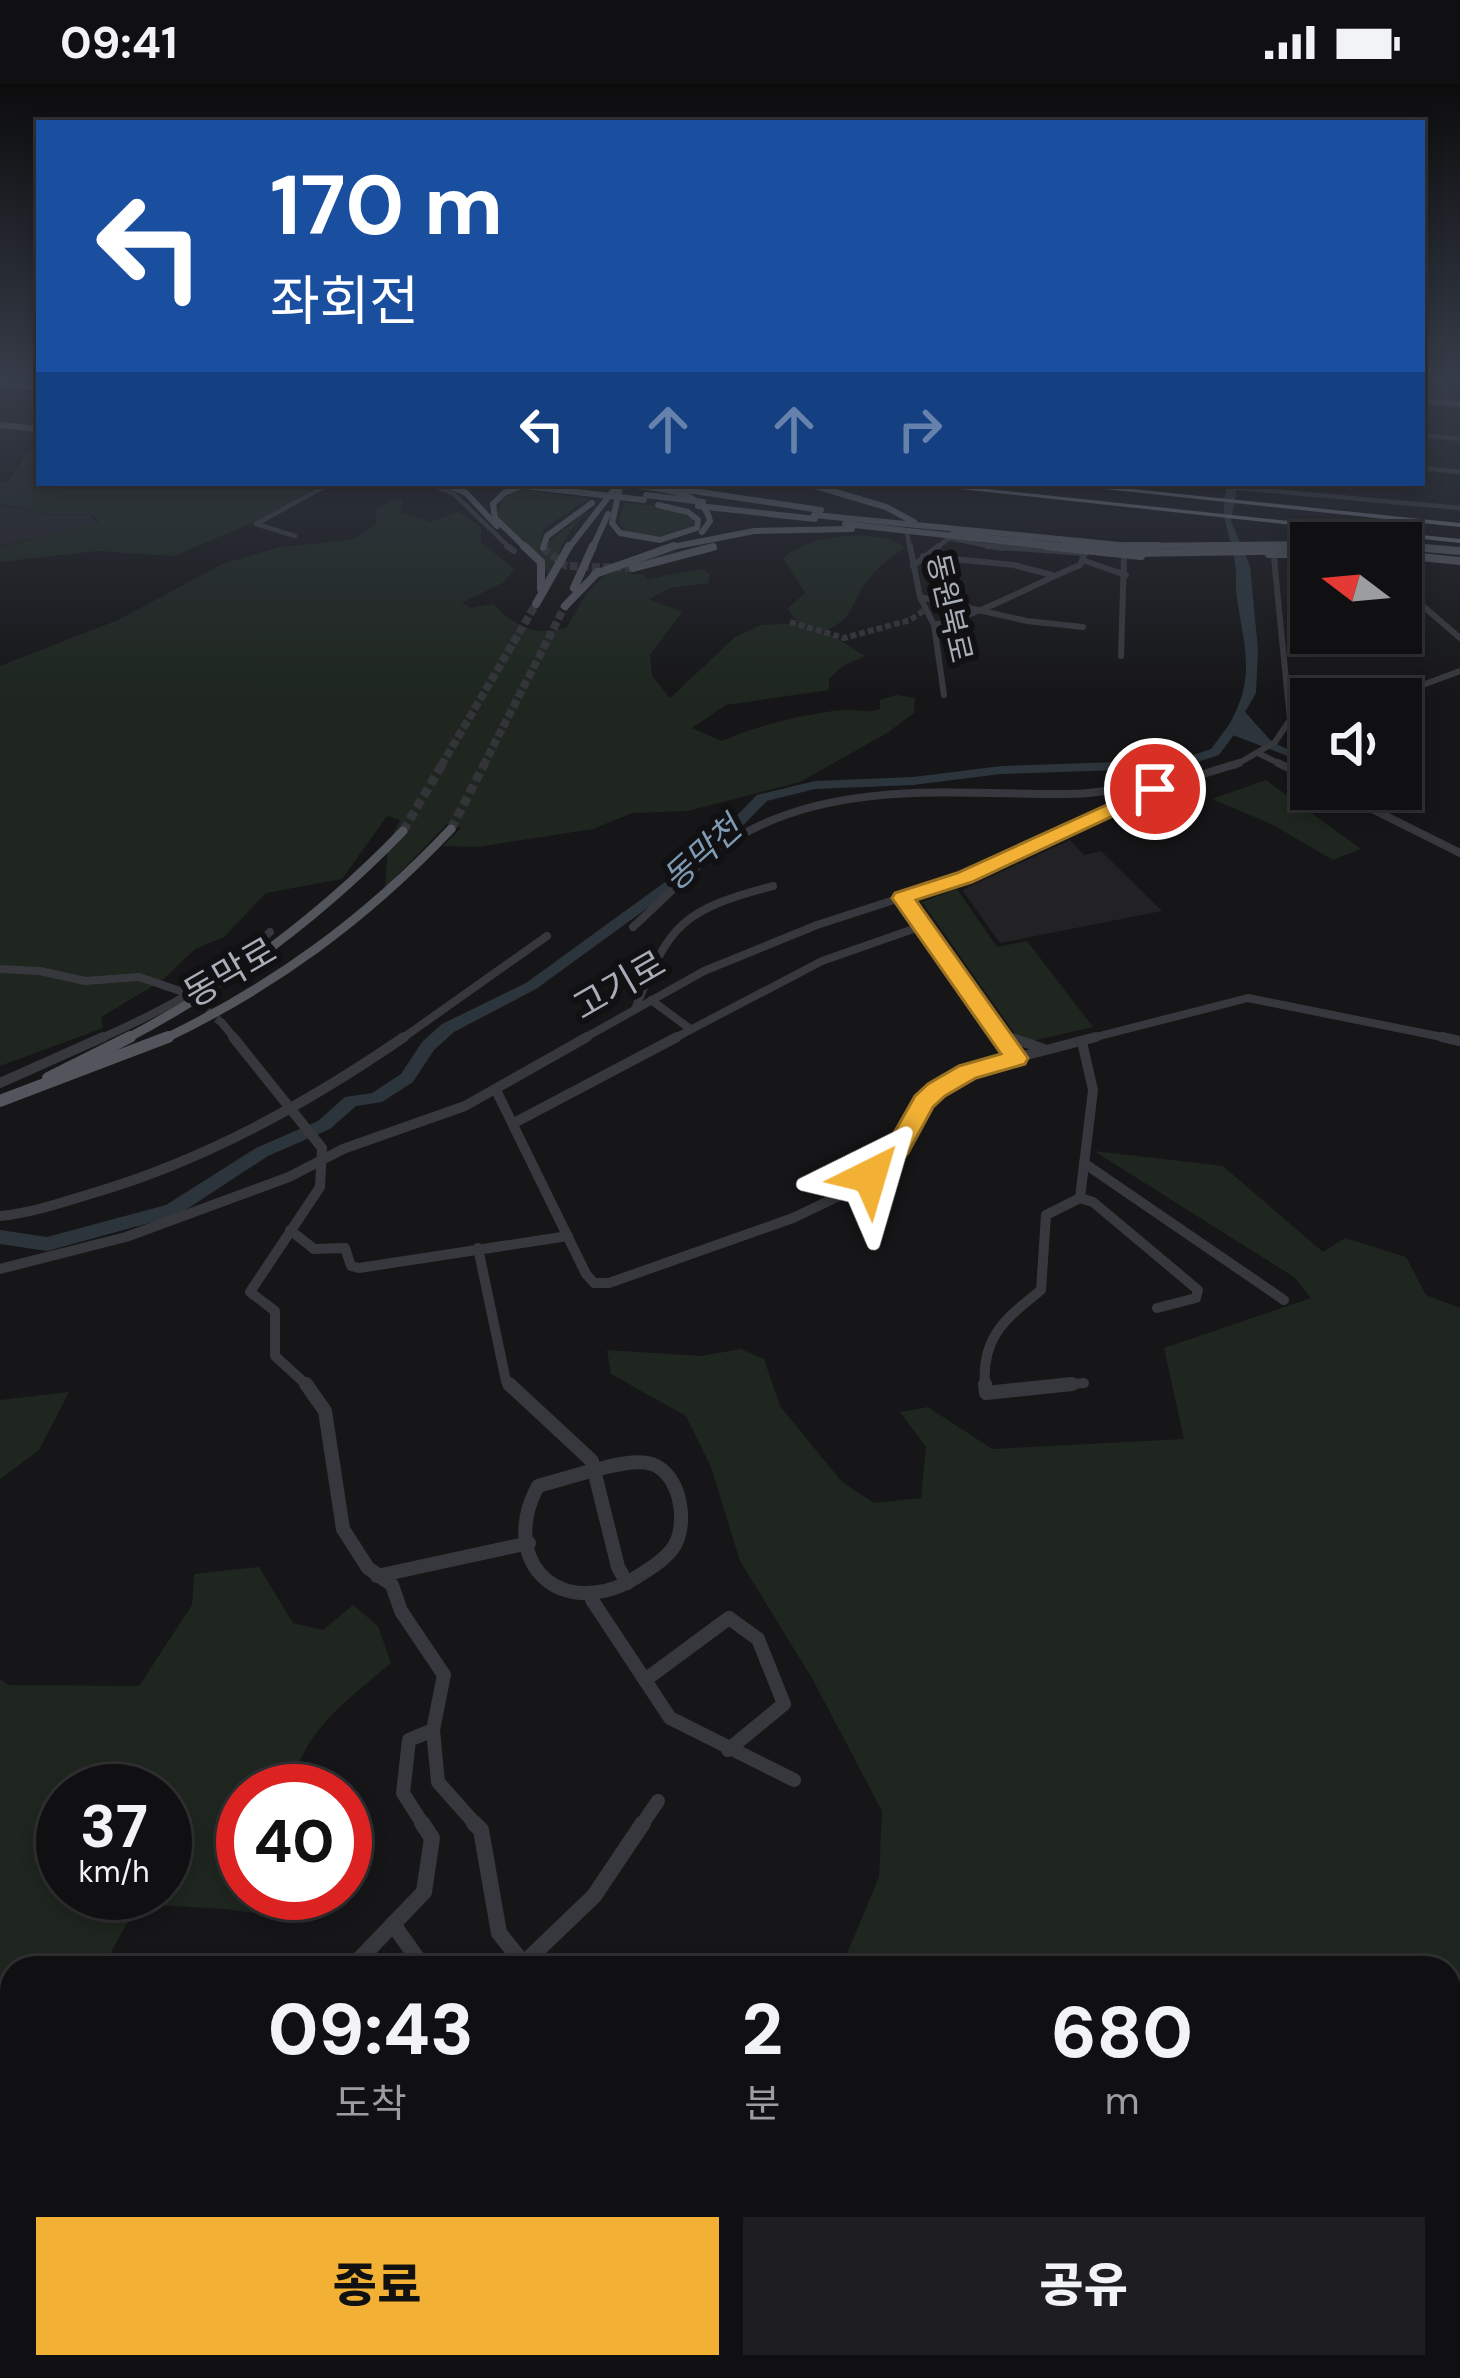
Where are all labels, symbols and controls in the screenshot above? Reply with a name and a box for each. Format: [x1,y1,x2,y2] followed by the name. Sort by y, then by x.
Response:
[60,13,177,72] text: 09:41
[270,151,503,260] text: 170 m
[72,168,228,324] icon: left
[270,266,419,337] text: 좌회전
[509,396,575,462] icon: left
[635,396,701,462] icon: ahead
[761,396,827,462] icon: ahead
[887,396,953,462] icon: right
[1290,522,1422,654] north arrow
[1290,522,1422,810] map controls
[919,550,981,666] street label: 동원북로
[1290,678,1422,810] button: sound
[1104,738,1206,840] pin
[1122,756,1188,822] icon: arrive
[654,804,753,899] water label: 동막천
[175,927,285,1017] street label: 동막로
[564,940,674,1030] street label: 고기로
[807,1113,933,1239] position arrow
[216,1764,372,1920] speed limit sign: 40
[80,1787,148,1866] text: 37
[79,1852,149,1891] text: km/h
[268,1983,474,2076] text: 09:43
[741,1983,783,2076] text: 2
[1051,1986,1193,2079] text: 680
[1105,2075,1139,2126] text: m
[335,2078,407,2129] text: 도착
[744,2078,780,2129] text: 분
[36,2217,719,2355] button: 종료
[743,2217,1425,2355] button: 공유

